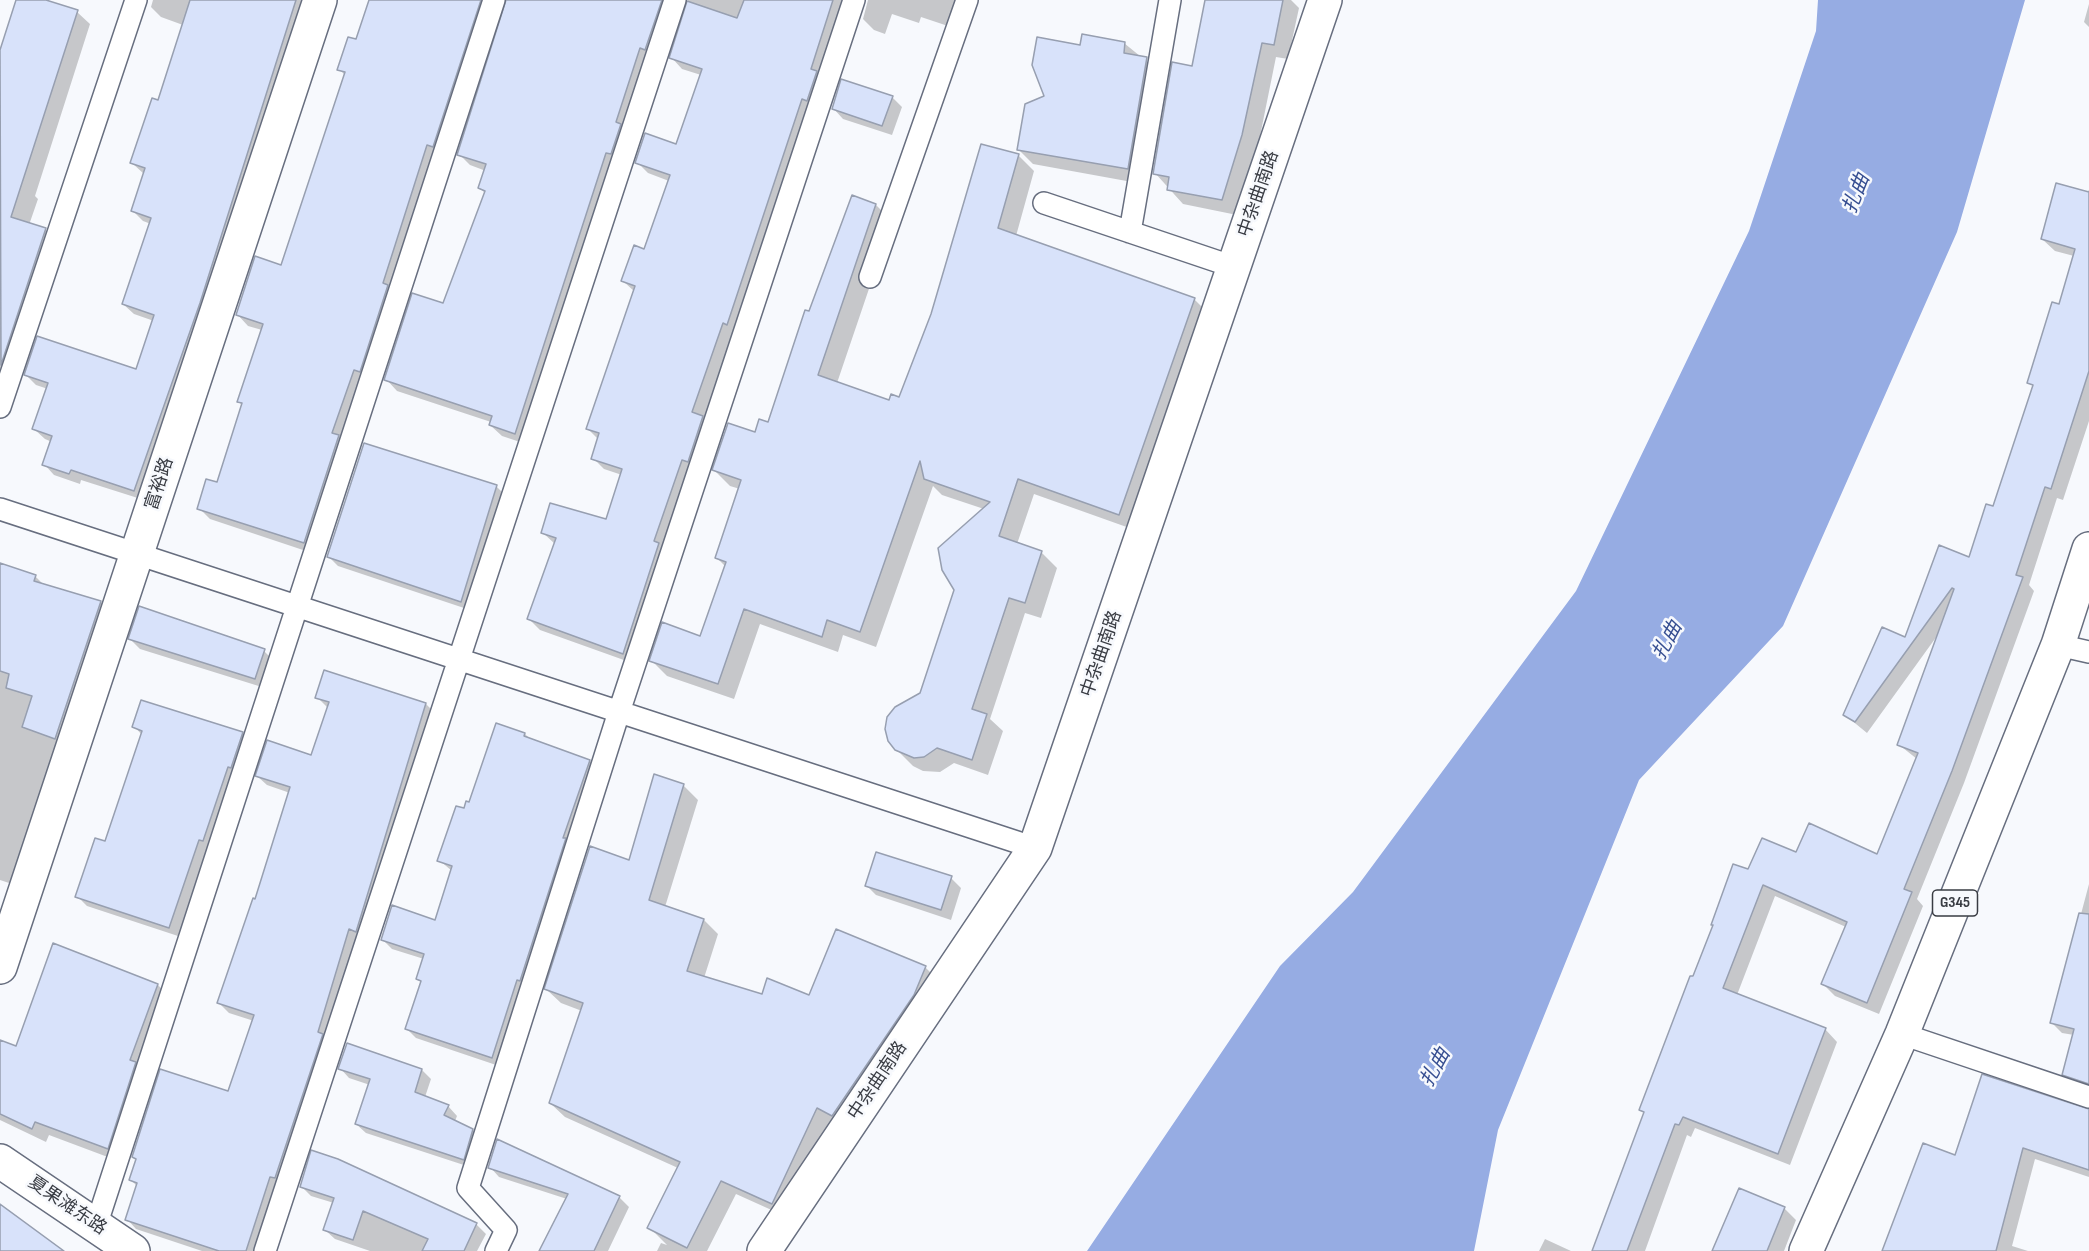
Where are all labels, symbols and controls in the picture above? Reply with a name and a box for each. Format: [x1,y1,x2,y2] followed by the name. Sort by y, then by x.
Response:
[1234,148,1284,240] street label: 中杂曲南路
[1838,171,1876,217] water label: 扎曲
[141,455,179,513] street label: 富裕路
[1077,608,1127,700] street label: 中杂曲南路
[1648,618,1688,664] water label: 扎曲
[1932,890,1978,916] road number: G345
[844,1038,912,1124] street label: 中杂曲南路
[1416,1045,1456,1091] water label: 扎曲
[24,1172,110,1240] street label: 夏果滩东路

